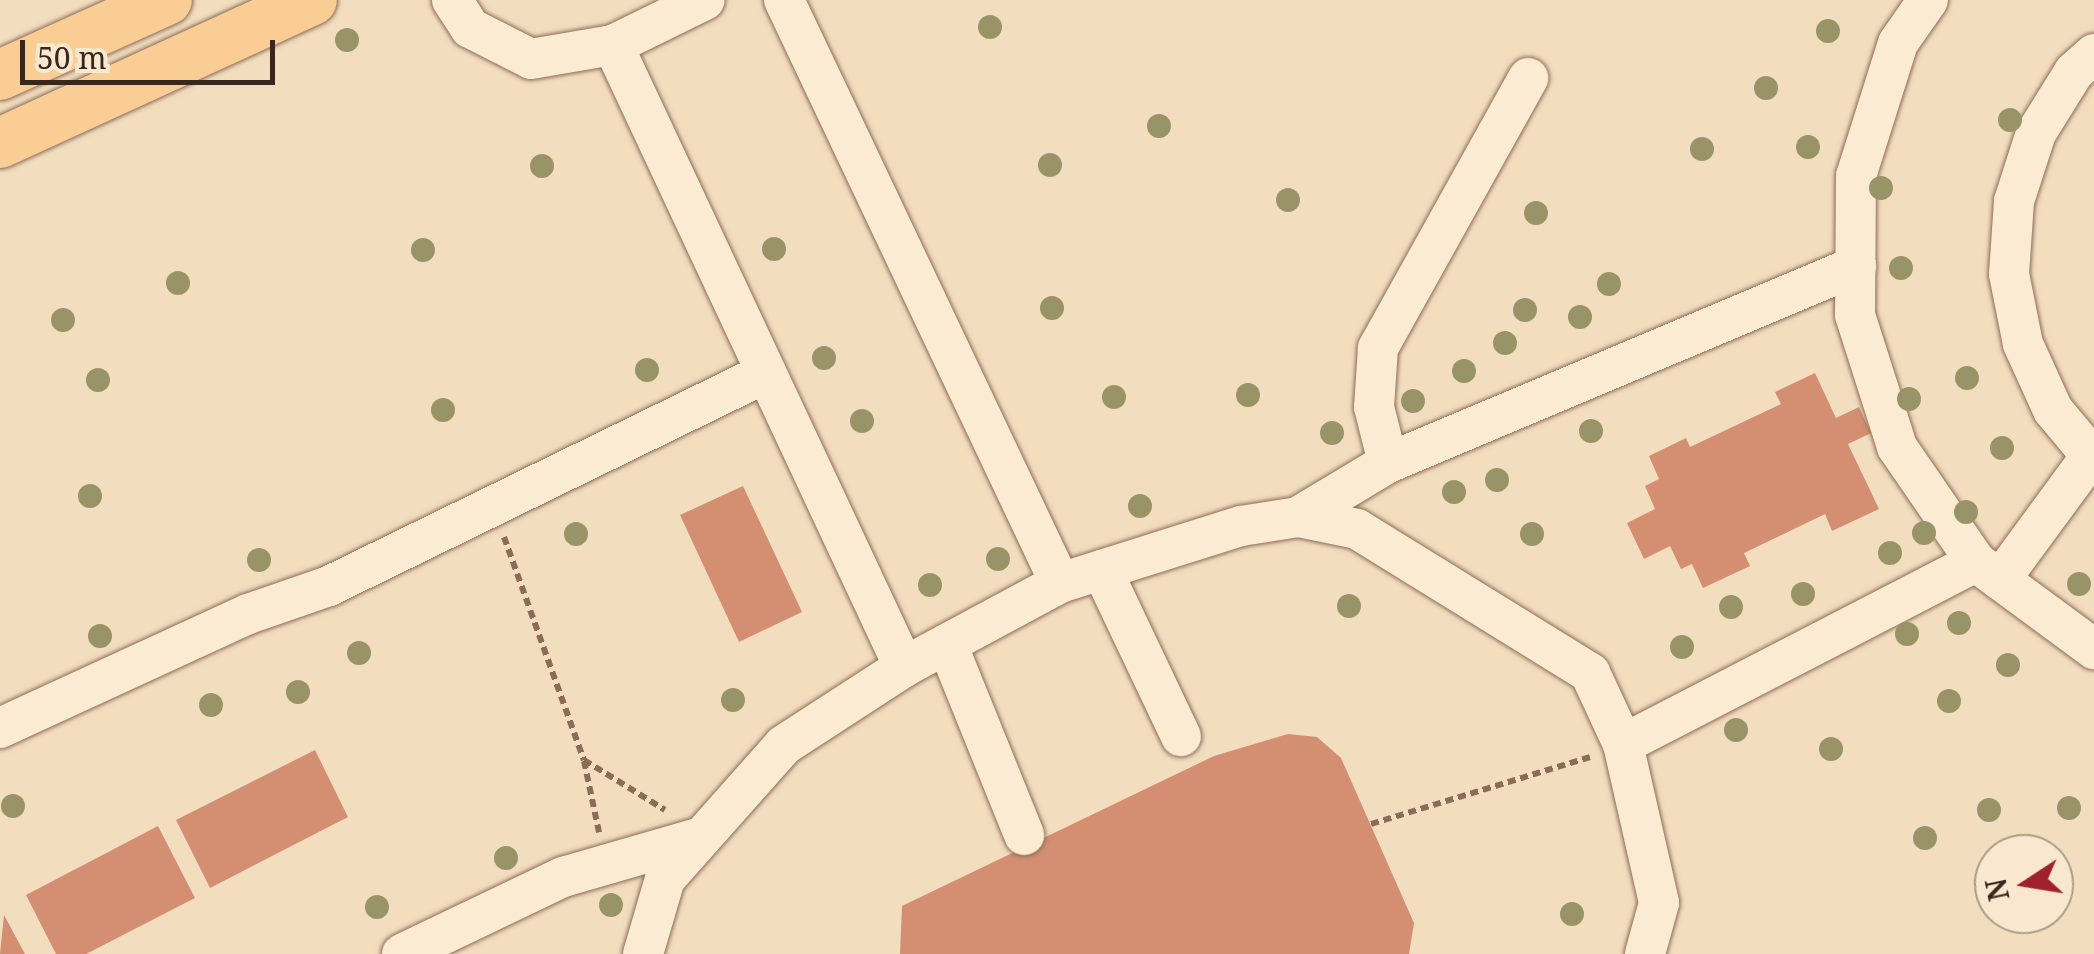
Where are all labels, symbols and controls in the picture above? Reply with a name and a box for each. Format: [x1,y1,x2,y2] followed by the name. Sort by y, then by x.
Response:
[25,20,280,82] scale bar
[37,37,107,78] text: 50 m
[1974,834,2074,934] north arrow
[1976,875,2017,905] text: N

